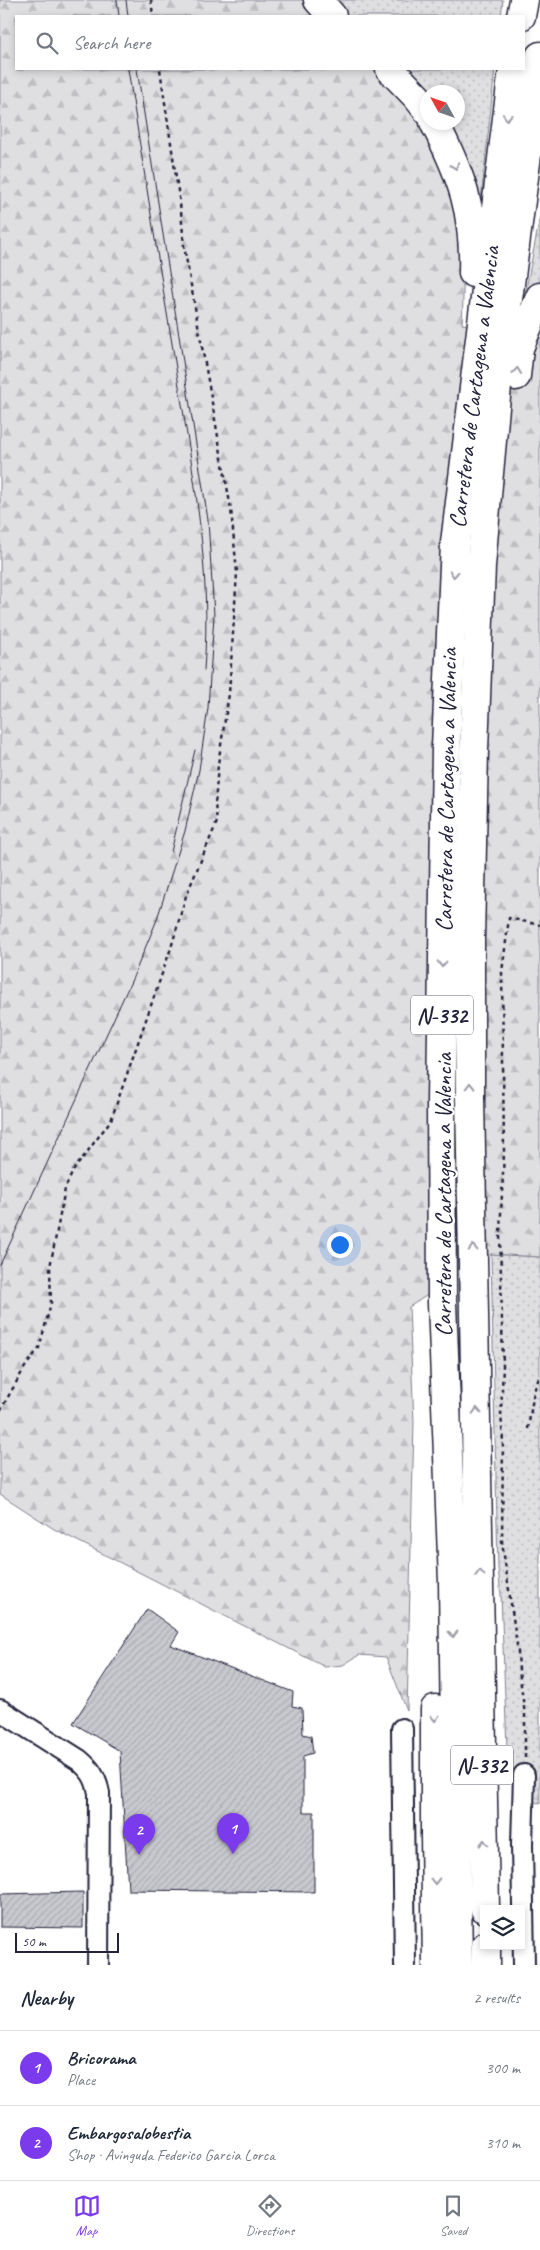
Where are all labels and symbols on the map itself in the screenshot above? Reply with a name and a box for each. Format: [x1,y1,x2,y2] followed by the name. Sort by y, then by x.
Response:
[420,85,465,130] north arrow
[502,113,513,121] one-way arrow
[449,161,460,170] one-way arrow
[442,243,506,530] street label: Carretera de Cartagena a Valencia
[511,367,522,375] one-way arrow
[448,570,459,578] one-way arrow
[429,647,463,932] street label: Carretera de Cartagena a Valencia
[437,960,447,968] one-way arrow
[411,996,473,1034] road number: N-332
[428,1052,458,1337] street label: Carretera de Cartagena a Valencia
[465,1082,475,1090] one-way arrow
[327,1232,353,1258] your location
[468,1244,478,1252] one-way arrow
[472,1407,482,1414] one-way arrow
[475,1569,485,1577] one-way arrow
[448,1630,458,1638] one-way arrow
[430,1715,440,1723] one-way arrow
[451,1746,513,1784] road number: N-332
[217,1813,249,1854] pin: 1
[123,1814,155,1855] pin: 2
[478,1838,489,1846] one-way arrow
[430,1877,441,1885] one-way arrow
[15,1930,119,1953] scale bar

